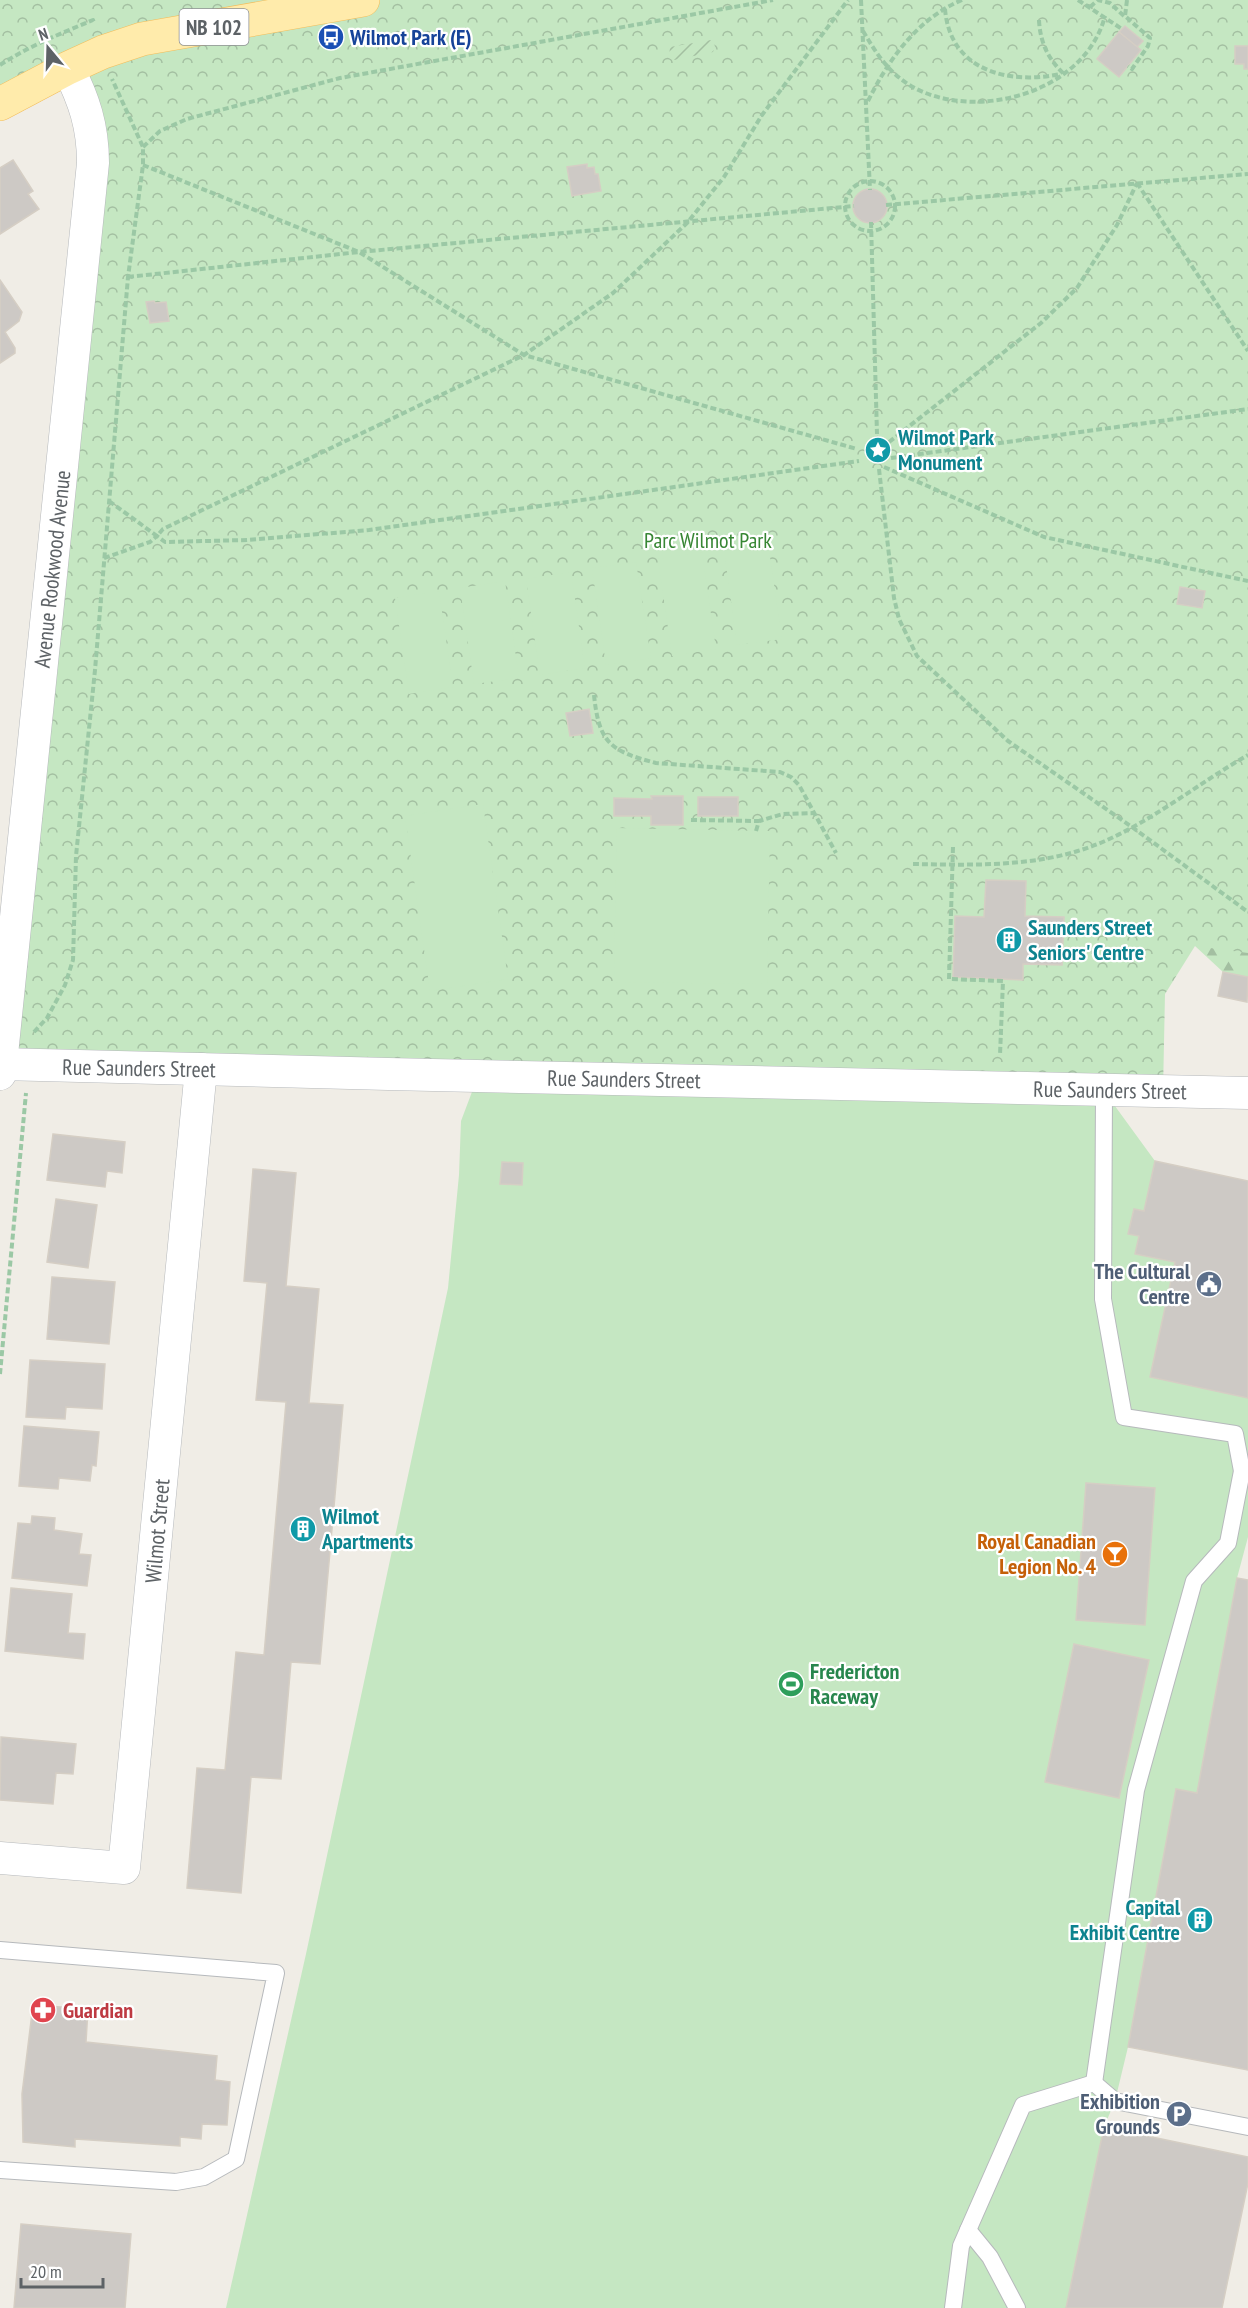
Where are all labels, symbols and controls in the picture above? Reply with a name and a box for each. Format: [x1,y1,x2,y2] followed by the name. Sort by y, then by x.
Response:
[180,9,248,45] road number: NB 102
[18,18,78,78] north arrow
[316,22,346,52] bus stop icon: Wilmot Park (E)
[36,23,50,45] text: N
[349,23,472,51] place label: Wilmot Park (E)
[897,423,995,476] place label: Wilmot Park Monument
[863,435,893,465] place icon: Wilmot Park Monument
[28,469,76,669] street label: Avenue Rookwood Avenue
[644,526,772,554] park label: Parc Wilmot Park
[1028,913,1153,966] place label: Saunders Street Seniors' Centre
[994,925,1024,955] building icon: Saunders Street Seniors' Centre
[62,1053,216,1083] street label: Rue Saunders Street
[547,1064,701,1094] street label: Rue Saunders Street
[1033,1075,1187,1105] street label: Rue Saunders Street
[1094,1257,1191,1310] place label: The Cultural Centre
[1194,1269,1224,1299] public building icon: The Cultural Centre
[138,1478,176,1584] street label: Wilmot Street
[321,1502,414,1555] place label: Wilmot Apartments
[288,1514,318,1544] building icon: Wilmot Apartments
[977,1527,1096,1580] place label: Royal Canadian Legion No. 4
[1100,1539,1130,1569] bar icon: Royal Canadian Legion No. 4
[810,1657,900,1710] place label: Fredericton Raceway
[776,1669,806,1699] sports icon: Fredericton Raceway
[1070,1893,1181,1946] place label: Capital Exhibit Centre
[1185,1905,1215,1935] building icon: Capital Exhibit Centre
[28,1995,58,2025] pharmacy icon: Guardian
[63,1996,133,2024] place label: Guardian
[1080,2087,1160,2140] place label: Exhibition Grounds
[1164,2099,1194,2129] parking icon: Exhibition Grounds
[21,2251,104,2289] scale bar
[30,2260,62,2283] text: 20 m

